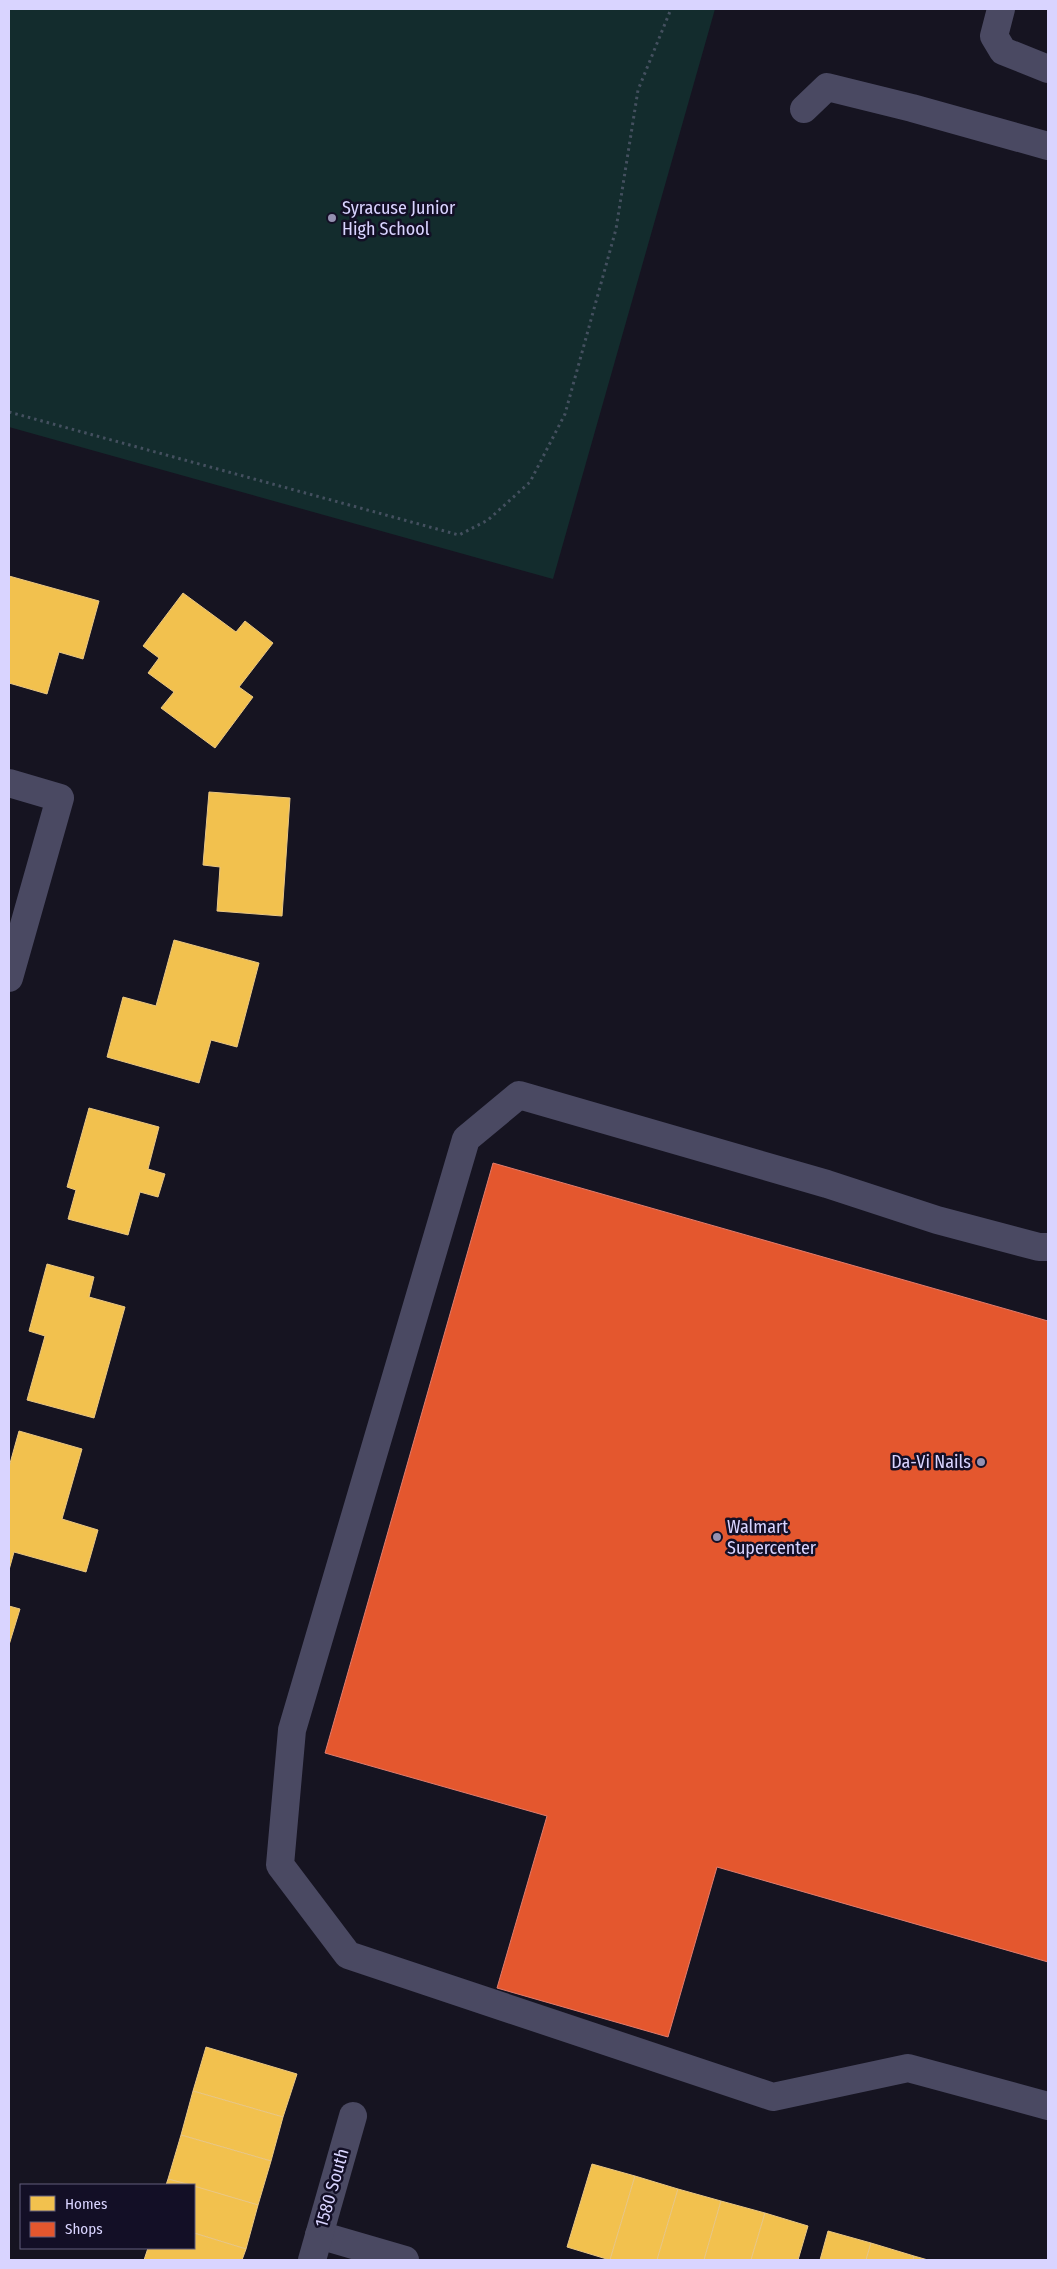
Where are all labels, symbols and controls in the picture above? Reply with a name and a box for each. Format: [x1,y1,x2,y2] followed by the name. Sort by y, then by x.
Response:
[342,197,456,240] place label: Syracuse Junior High School
[326,212,338,224] marker: Syracuse Junior High School
[891,1451,971,1473] place label: Da-Vi Nails
[975,1456,987,1468] marker: Da-Vi Nails
[727,1516,817,1559] place label: Walmart Supercenter
[711,1531,723,1543] marker: Walmart Supercenter
[310,2146,354,2230] street label: 1580 South
[20,2184,195,2249] legend
[65,2195,107,2213] text: Homes
[65,2220,103,2238] text: Shops

